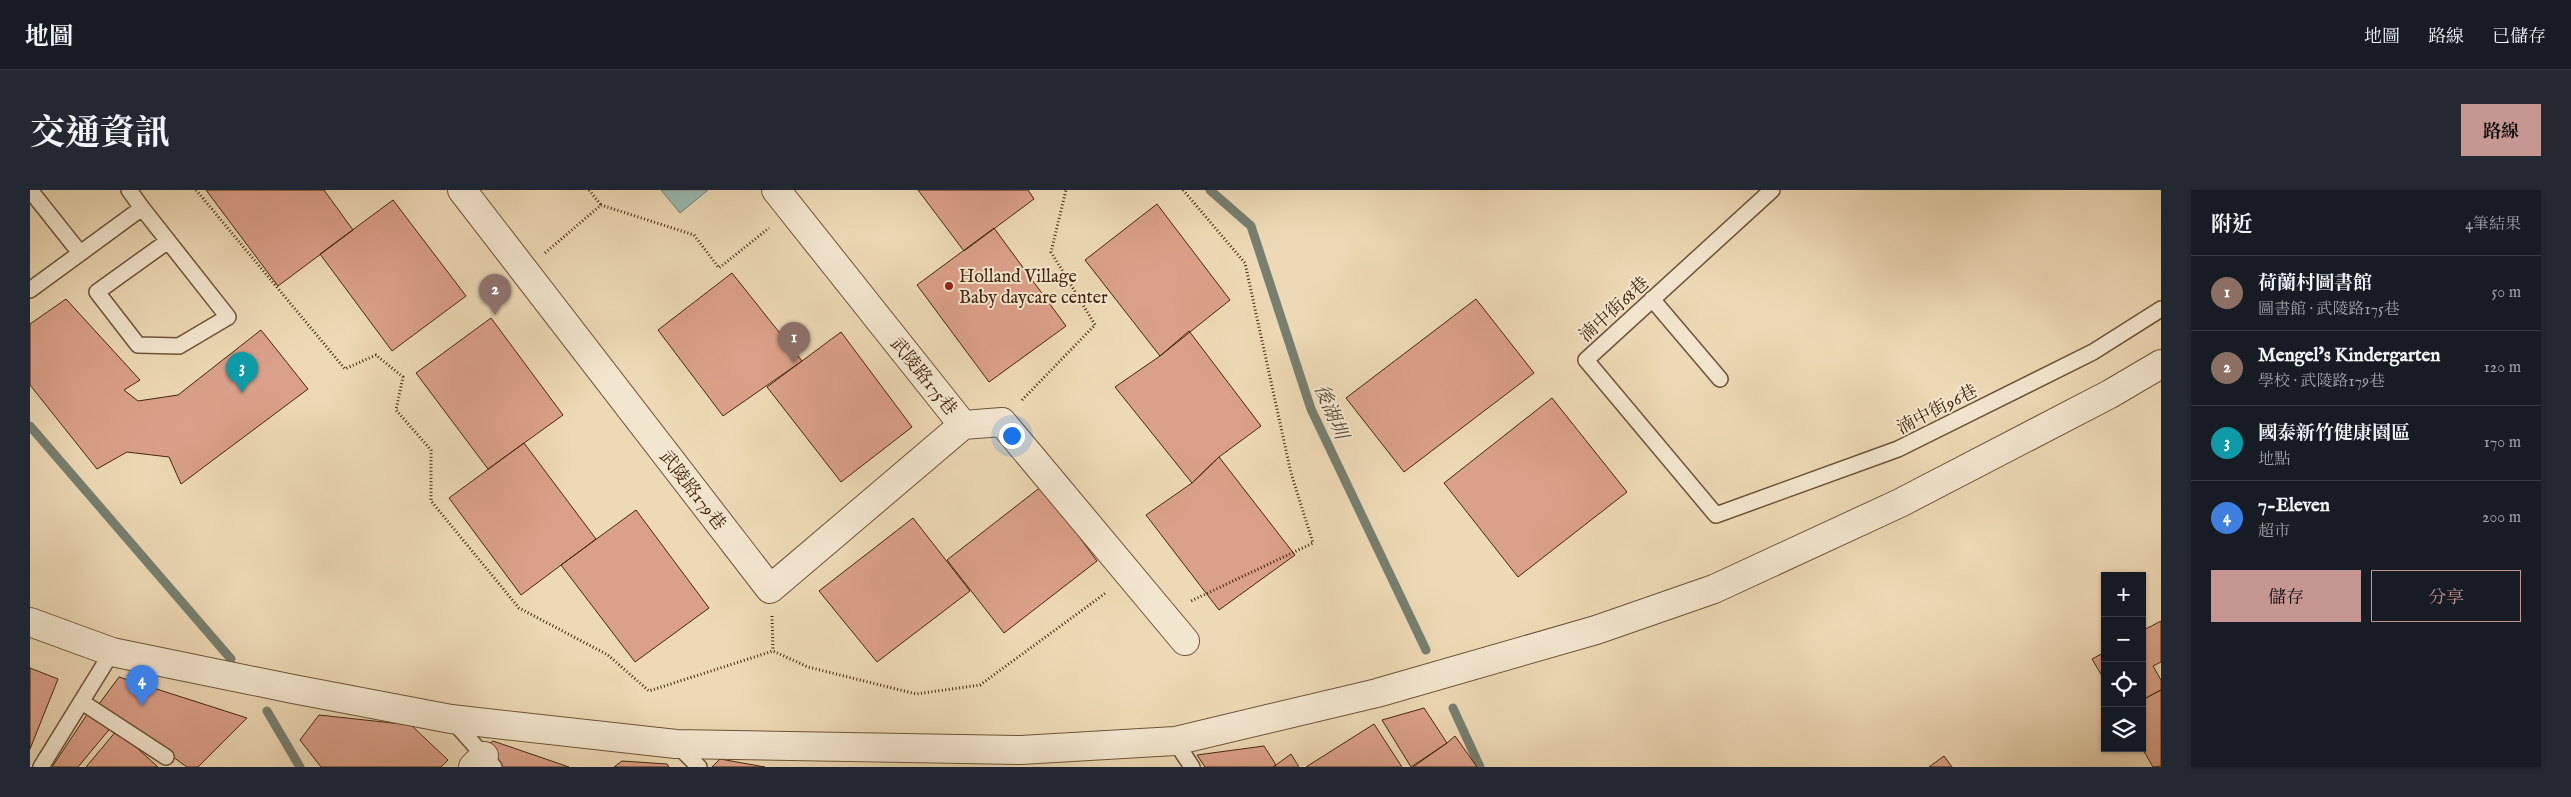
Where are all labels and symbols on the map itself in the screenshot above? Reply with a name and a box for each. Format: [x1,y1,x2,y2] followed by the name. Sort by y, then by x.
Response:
[959,266,1108,310] place label: Holland Village Baby daycare center
[1575,273,1655,348] street label: 湳中街68巷
[479,274,511,315] pin: 2
[943,280,955,292] marker: Holland Village Baby daycare center
[778,322,810,363] pin: 1
[884,333,961,421] street label: 武陵路175巷
[226,352,258,393] pin: 3
[1893,380,1982,440] street label: 湳中街96巷
[1308,381,1354,445] water label: 後湖圳
[999,423,1025,449] your location
[654,446,730,535] street label: 武陵路179巷
[126,665,158,706] pin: 4

